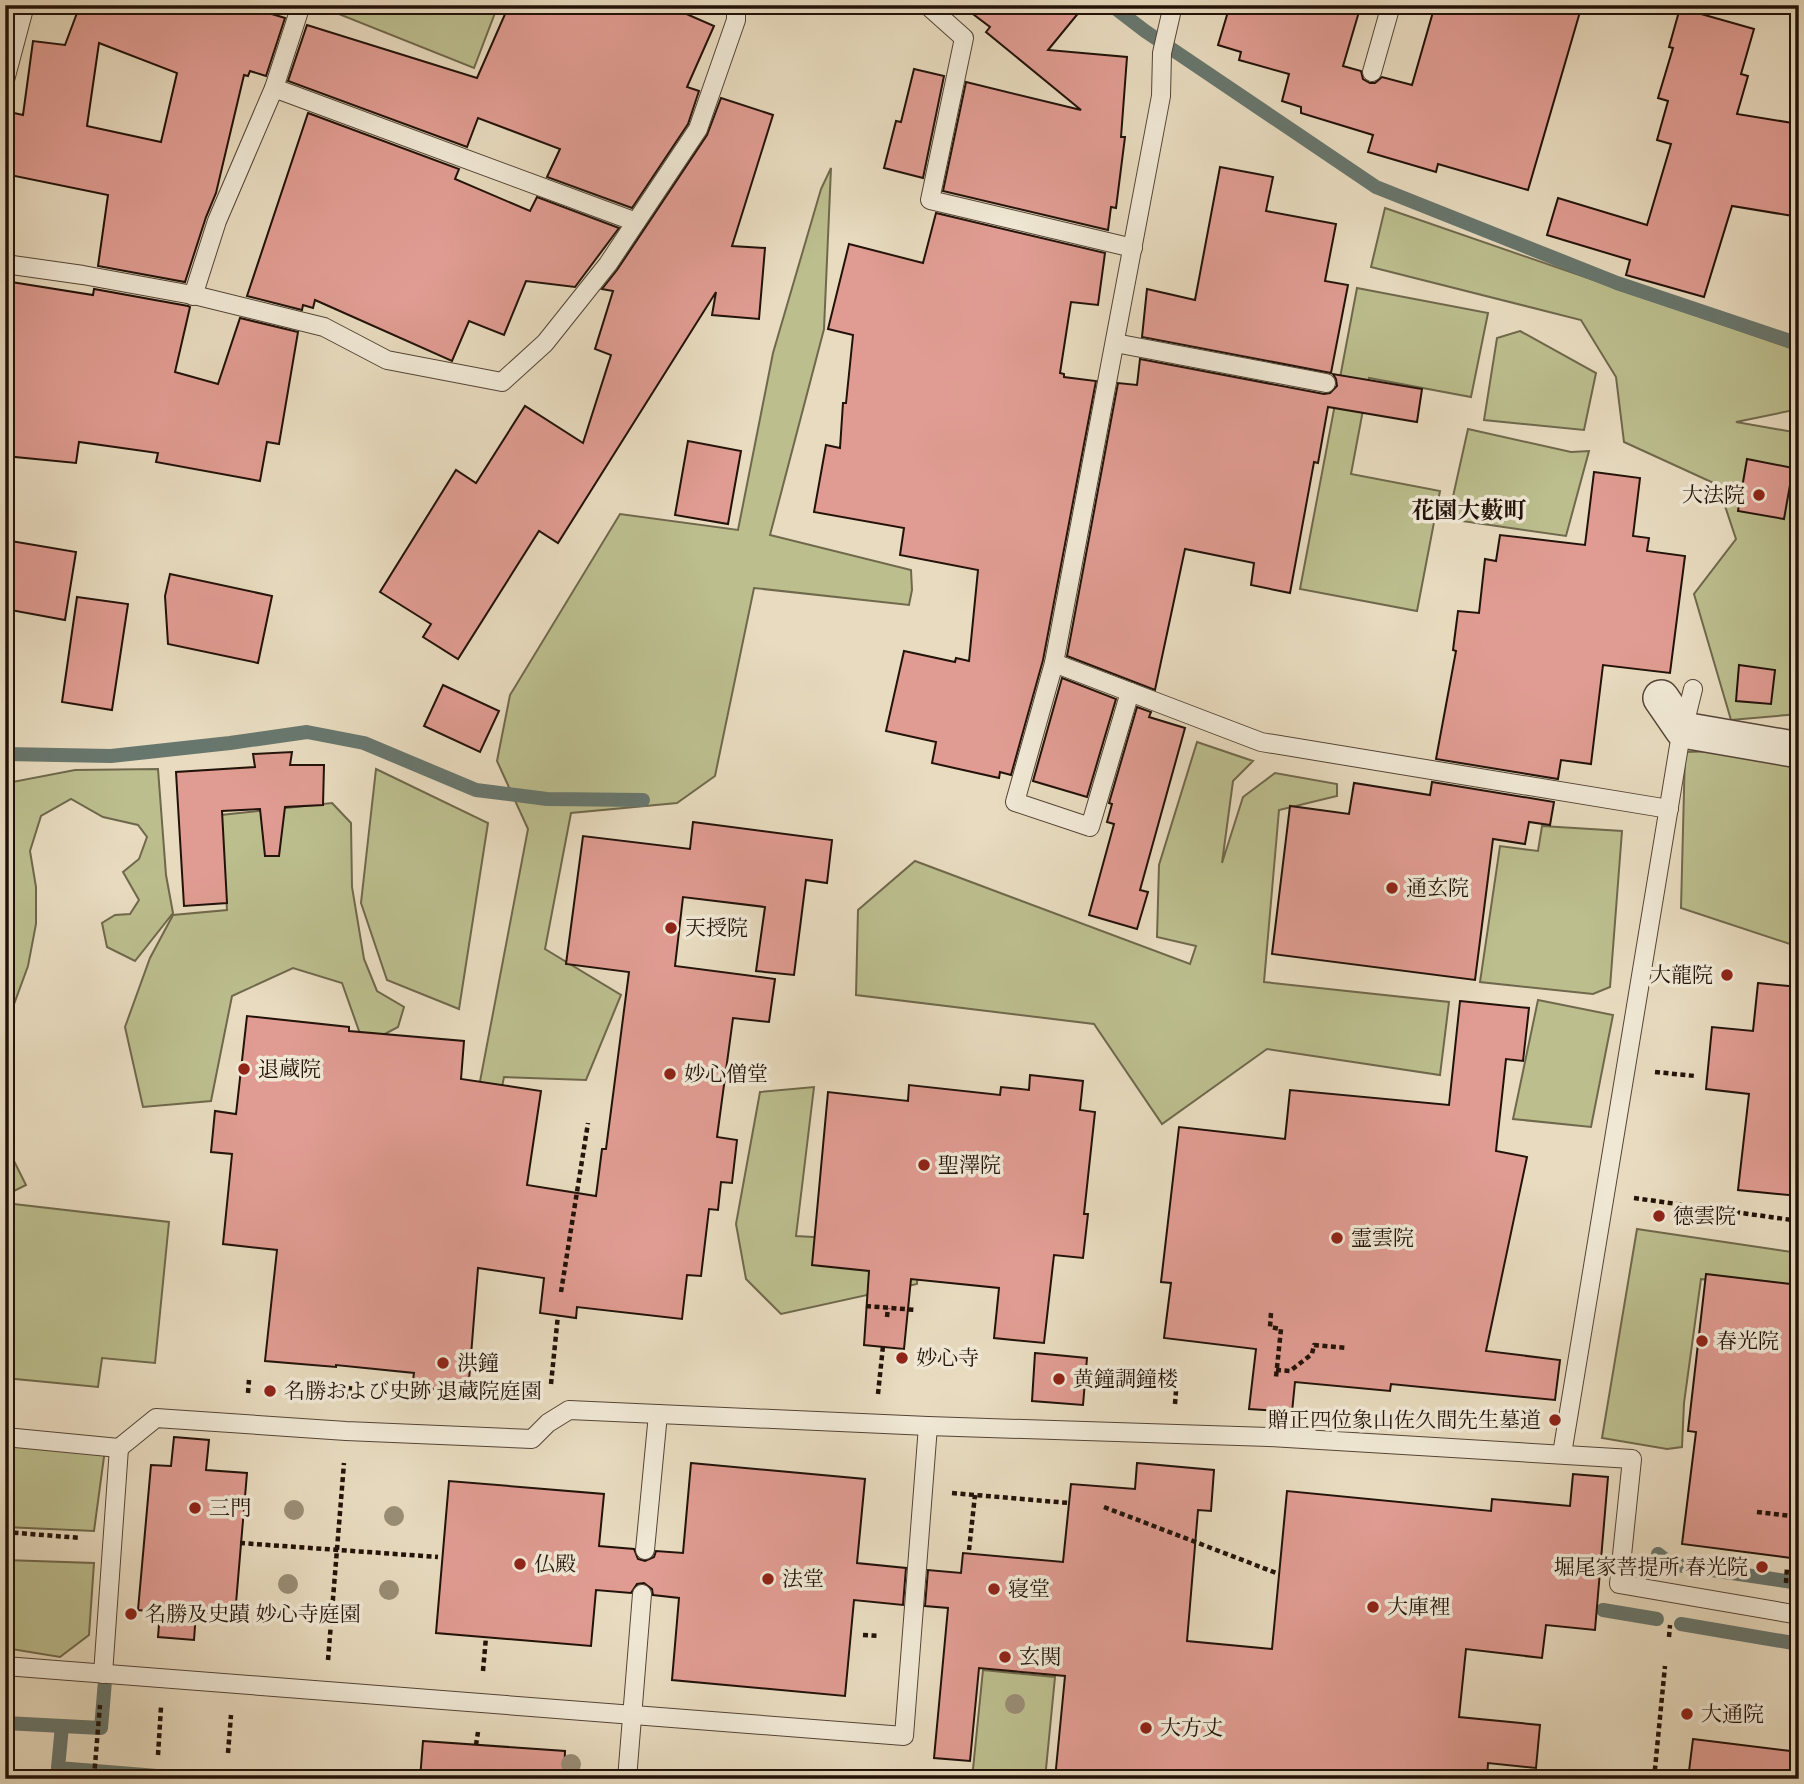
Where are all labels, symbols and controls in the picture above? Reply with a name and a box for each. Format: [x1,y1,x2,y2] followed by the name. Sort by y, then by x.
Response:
[1682,482,1745,507] place label: 大法院
[1751,487,1767,503] marker: 大法院
[1412,496,1527,524] district label: 花園大藪町
[1406,875,1469,900] place label: 通玄院
[1384,880,1400,896] marker: 通玄院
[685,915,748,940] place label: 天授院
[663,920,679,936] marker: 天授院
[1650,962,1713,987] place label: 大龍院
[1719,967,1735,983] marker: 大龍院
[258,1056,321,1081] place label: 退蔵院
[236,1061,252,1077] marker: 退蔵院
[684,1061,768,1086] place label: 妙心僧堂
[662,1066,678,1082] marker: 妙心僧堂
[938,1152,1001,1177] place label: 聖澤院
[916,1157,932,1173] marker: 聖澤院
[1673,1203,1736,1228] place label: 德雲院
[1651,1208,1667,1224] marker: 德雲院
[1351,1225,1414,1250] place label: 霊雲院
[1329,1230,1345,1246] marker: 霊雲院
[1716,1328,1779,1353] place label: 春光院
[1694,1333,1710,1349] marker: 春光院
[916,1345,979,1370] place label: 妙心寺
[457,1350,499,1375] place label: 洪鐘
[894,1350,910,1366] marker: 妙心寺
[435,1355,451,1371] marker: 洪鐘
[1073,1366,1178,1391] place label: 黄鐘調鐘楼
[1051,1371,1067,1387] marker: 黄鐘調鐘楼
[284,1378,542,1403] place label: 名勝および史跡 退蔵院庭園
[262,1383,278,1399] marker: 名勝および史跡 退蔵院庭園
[1268,1407,1541,1432] place label: 贈正四位象山佐久間先生墓道
[1547,1412,1563,1428] marker: 贈正四位象山佐久間先生墓道
[209,1495,251,1520] place label: 三門
[187,1500,203,1516] marker: 三門
[534,1551,576,1576] place label: 仏殿
[1553,1554,1748,1579] place label: 堀尾家菩提所 春光院
[512,1556,528,1572] marker: 仏殿
[1754,1559,1770,1575] marker: 堀尾家菩提所 春光院
[782,1566,824,1591] place label: 法堂
[760,1571,776,1587] marker: 法堂
[1008,1576,1050,1601] place label: 寝堂
[986,1581,1002,1597] marker: 寝堂
[1387,1594,1450,1619] place label: 大庫裡
[1365,1599,1381,1615] marker: 大庫裡
[145,1601,361,1626] place label: 名勝及史蹟 妙心寺庭園
[123,1606,139,1622] marker: 名勝及史蹟 妙心寺庭園
[1019,1644,1061,1669] place label: 玄関
[997,1649,1013,1665] marker: 玄関
[1701,1701,1764,1726] place label: 大通院
[1679,1706,1695,1722] marker: 大通院
[1160,1715,1223,1740] place label: 大方丈
[1138,1720,1154,1736] marker: 大方丈

